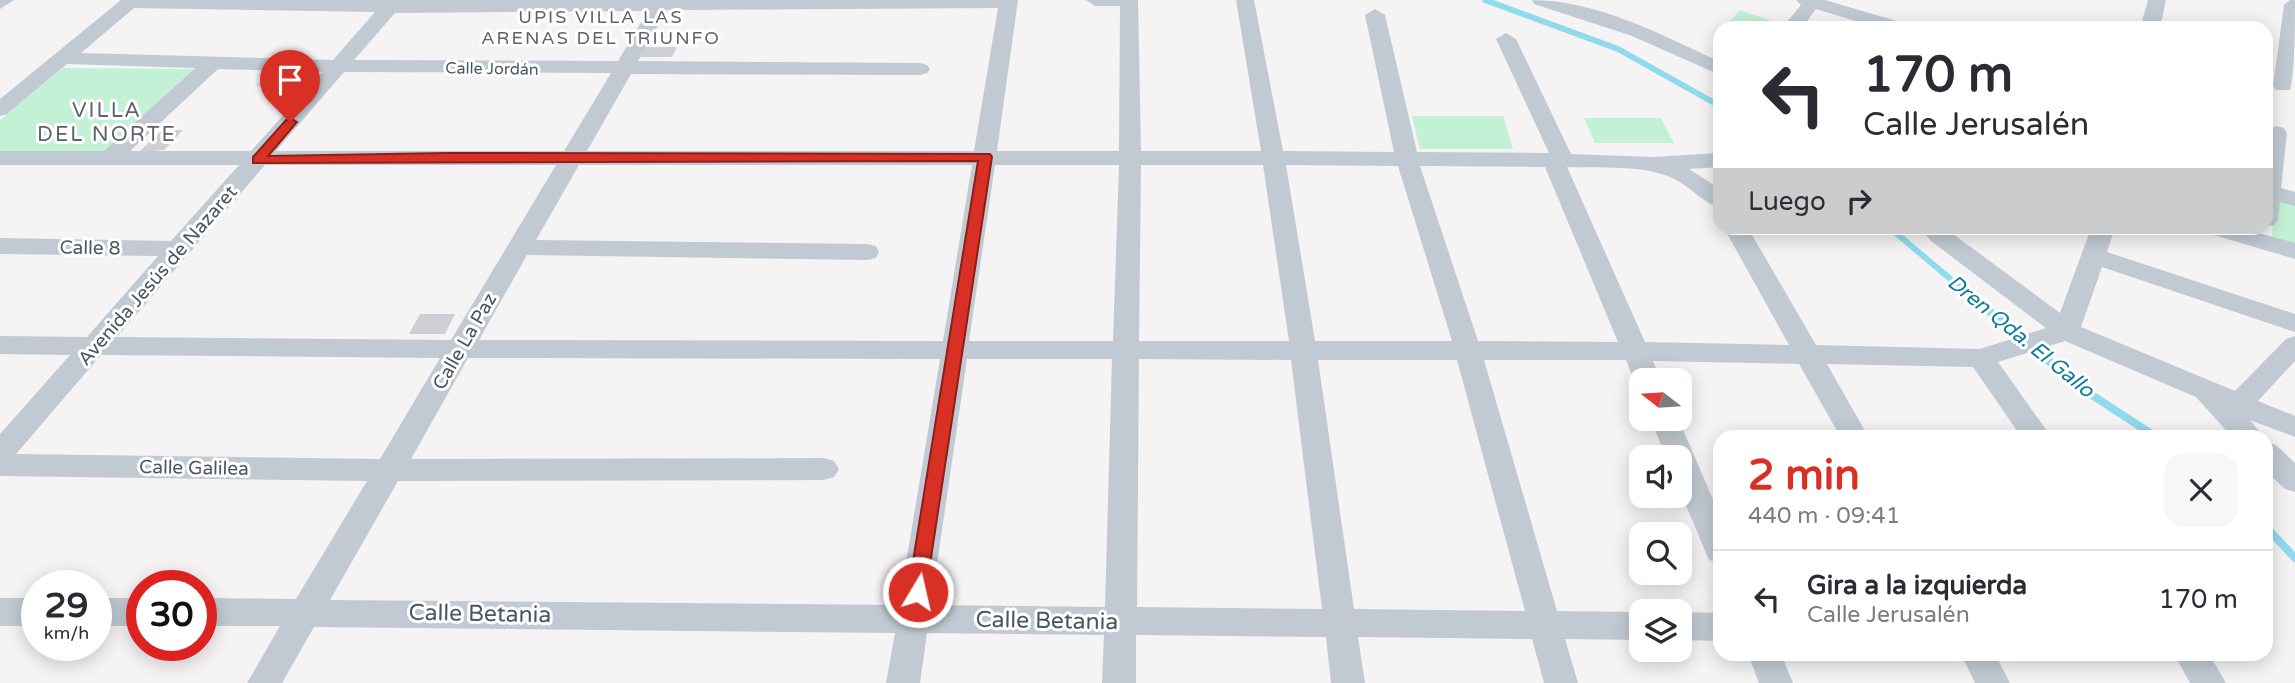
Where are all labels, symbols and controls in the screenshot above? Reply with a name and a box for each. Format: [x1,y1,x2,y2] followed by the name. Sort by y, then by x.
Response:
[481,6,721,49] district label: UPIS VILLA LAS ARENAS DEL TRIUNFO
[1863,46,2013,105] text: 170 m
[1748,49,1839,140] icon: left
[260,50,320,122] pin
[445,58,539,80] street label: Calle Jordán
[271,61,309,99] icon: arrive
[37,98,177,147] district label: VILLA DEL NORTE
[1863,106,2089,144] text: Calle Jerusalén
[74,181,242,370] street label: Avenida Jesús de Nazaret
[1840,182,1878,220] icon: right
[1748,186,1826,217] text: Luego
[59,236,121,260] street label: Calle 8
[1942,270,2100,404] water label: Dren Qda. El Gallo
[428,289,501,394] street label: Calle La Paz
[1629,368,1692,430] north arrow
[1629,368,1692,662] map controls
[1629,445,1692,508] button: sound
[1748,450,1860,501] text: 2 min
[2164,453,2238,527] button: close
[139,456,249,480] street label: Calle Galilea
[1748,502,1900,530] text: 440 m · 09:41
[1629,522,1692,585] button: search
[881,555,955,629] position arrow
[126,570,217,661] speed limit sign: 30
[1807,570,2027,601] text: Gira a la izquierda
[1748,580,1786,618] icon: left
[2158,584,2238,615] text: 170 m
[45,585,88,627] text: 29
[408,599,552,629] street label: Calle Betania
[1629,599,1692,662] button: layers
[1807,601,1970,629] text: Calle Jerusalén
[975,606,1119,636] street label: Calle Betania
[44,622,89,644] text: km/h

